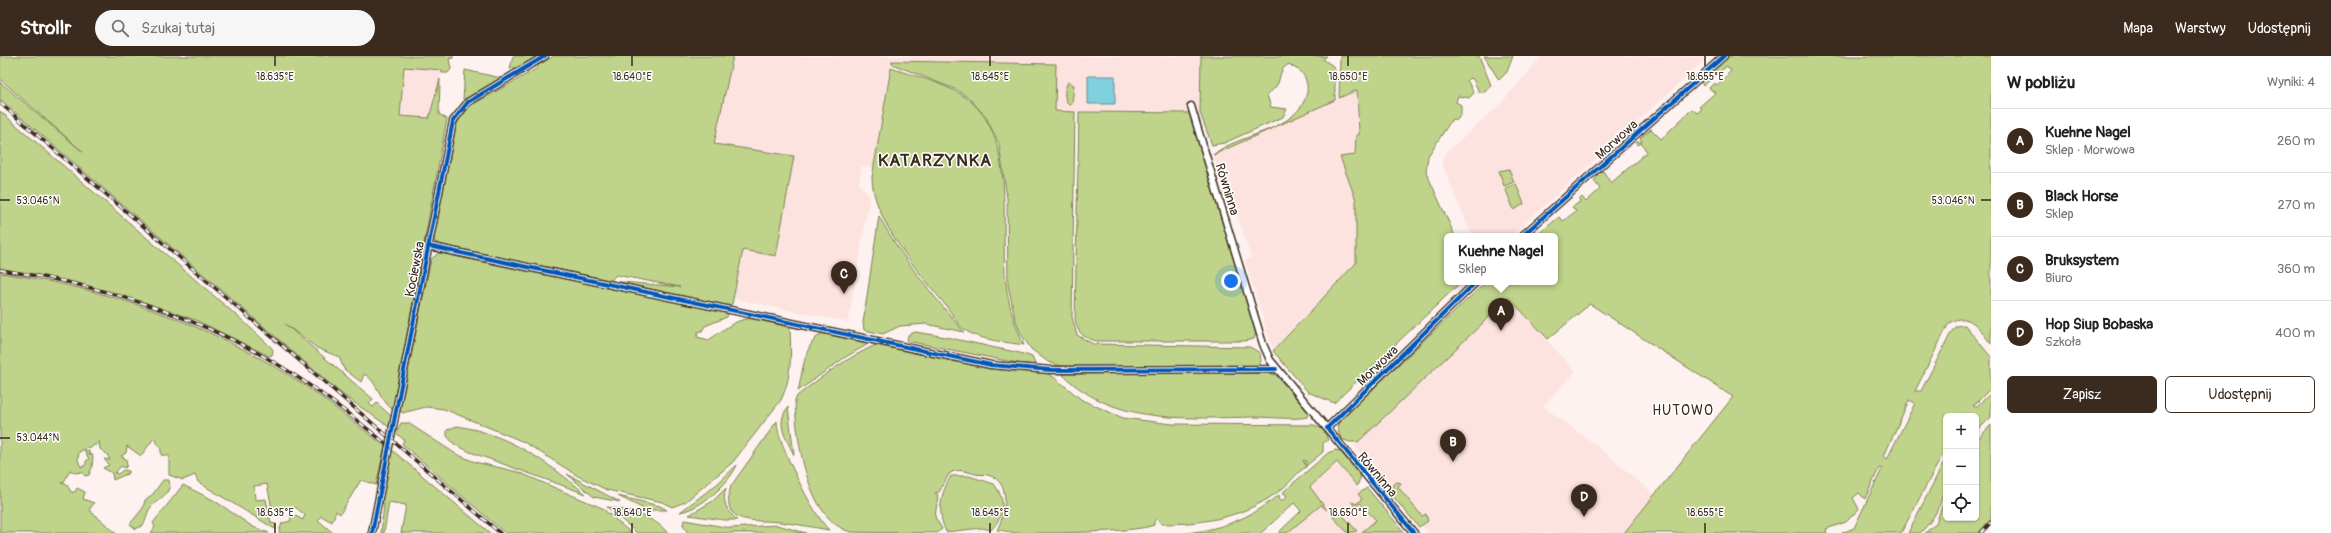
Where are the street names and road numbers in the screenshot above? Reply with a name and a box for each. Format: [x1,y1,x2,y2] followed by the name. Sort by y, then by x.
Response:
[1592,117,1641,163] street label: Morwowa
[1212,161,1243,217] street label: Równinna
[402,240,428,298] street label: Kociewska
[1354,342,1402,389] street label: Morwowa
[1354,449,1401,500] street label: Równinna

